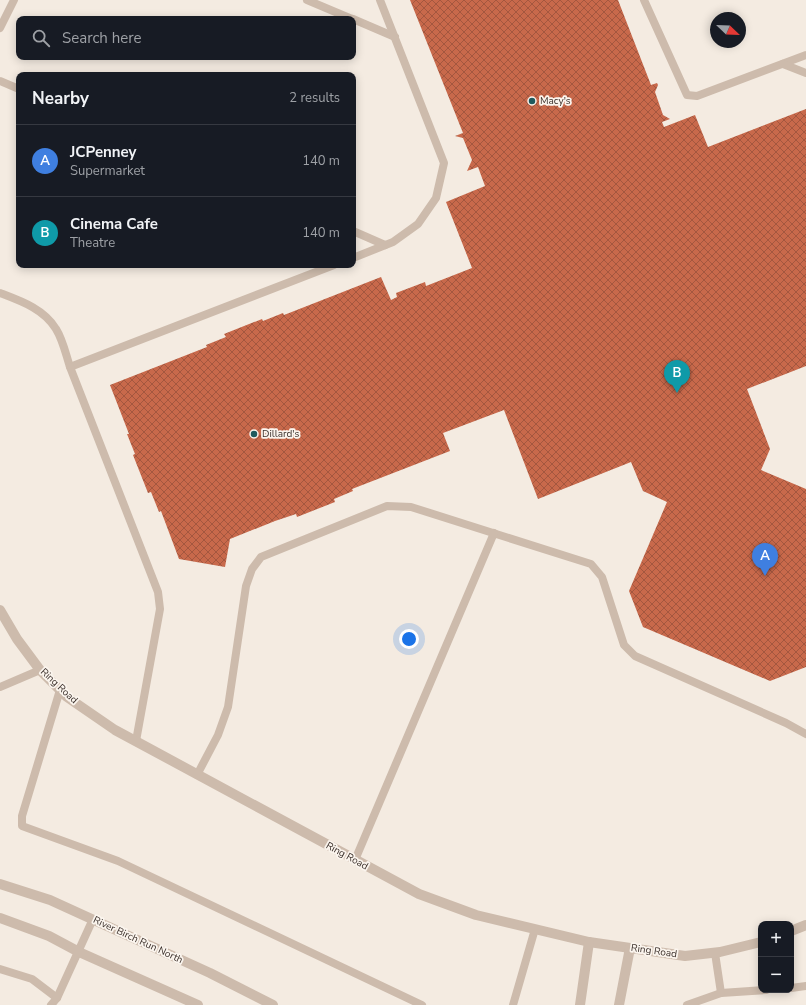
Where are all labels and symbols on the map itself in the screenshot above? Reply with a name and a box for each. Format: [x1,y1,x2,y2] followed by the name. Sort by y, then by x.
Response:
[710,12,746,48] north arrow
[540,94,571,108] place label: Macy's
[527,96,537,106] marker: Macy's
[664,360,690,393] pin: B
[262,427,300,441] place label: Dillard's
[249,429,259,439] marker: Dillard's
[752,543,778,576] pin: A
[399,629,419,649] your location
[37,665,81,707] street label: Ring Road
[323,839,371,873] street label: Ring Road
[91,913,185,967] street label: River Birch Run North
[630,941,678,961] street label: Ring Road

